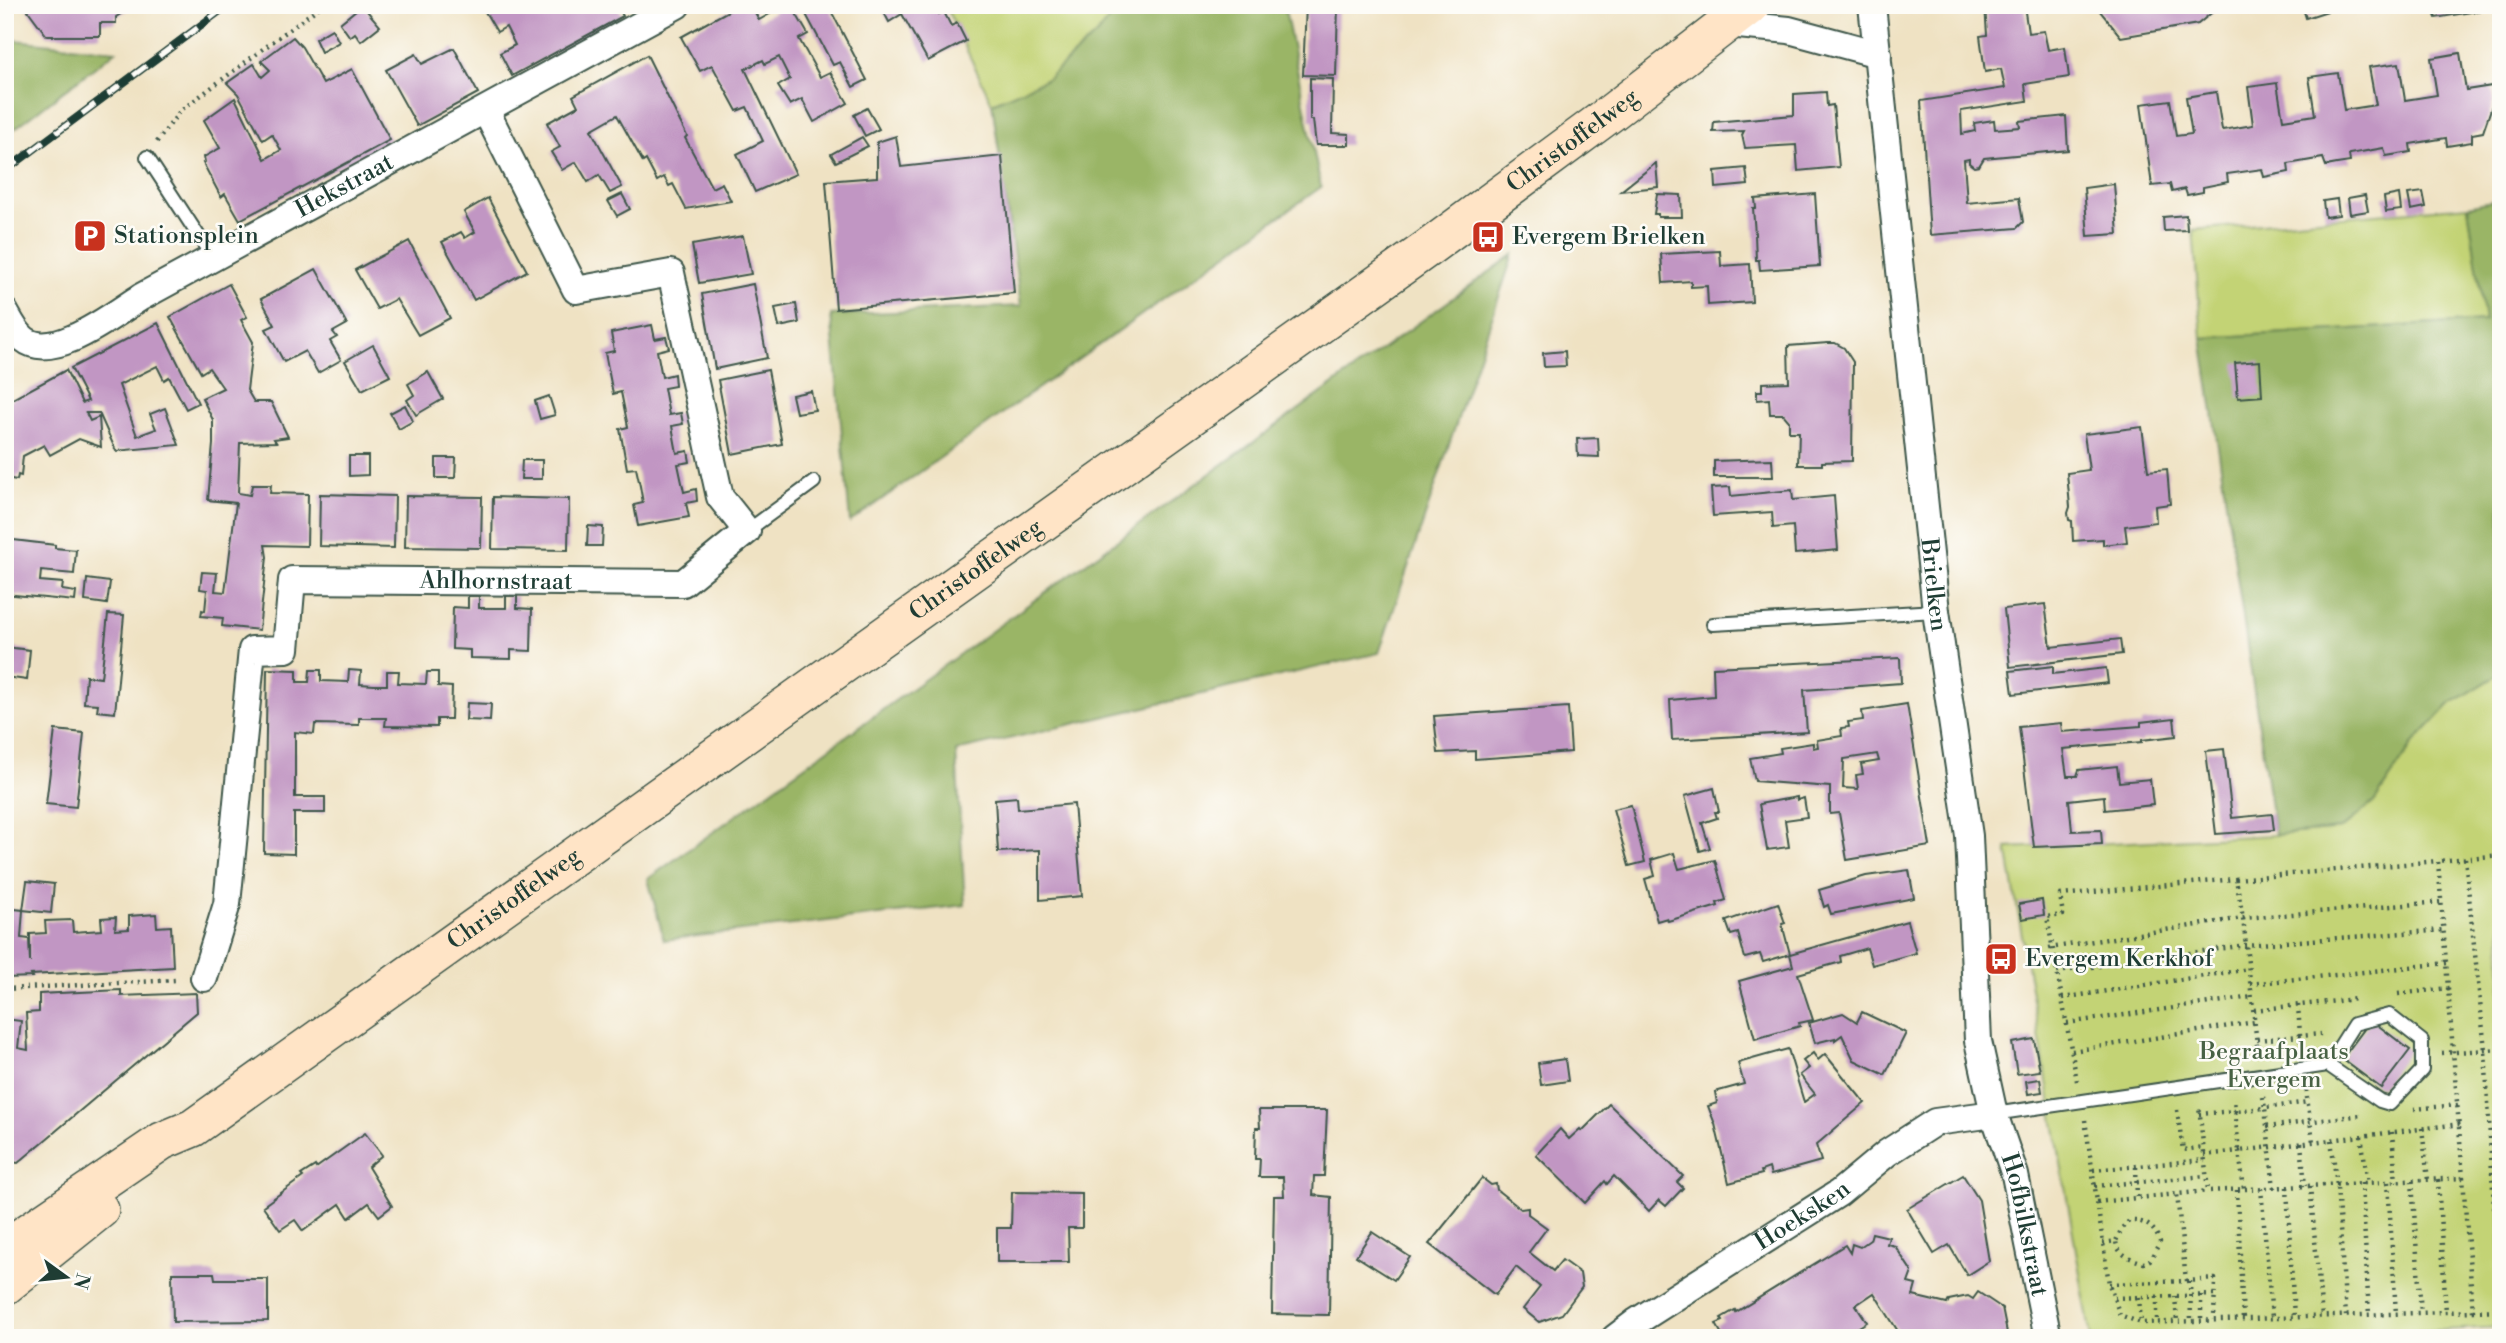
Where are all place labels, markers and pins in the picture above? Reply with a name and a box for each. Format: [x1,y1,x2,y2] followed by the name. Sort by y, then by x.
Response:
[71,217,109,255] parking icon: Stationsplein
[1469,218,1507,256] bus stop icon: Evergem Brielken
[114,221,259,251] place label: Stationsplein
[1512,222,1706,252] place label: Evergem Brielken
[1982,940,2020,978] bus stop icon: Evergem Kerkhof
[2025,944,2214,974] place label: Evergem Kerkhof

